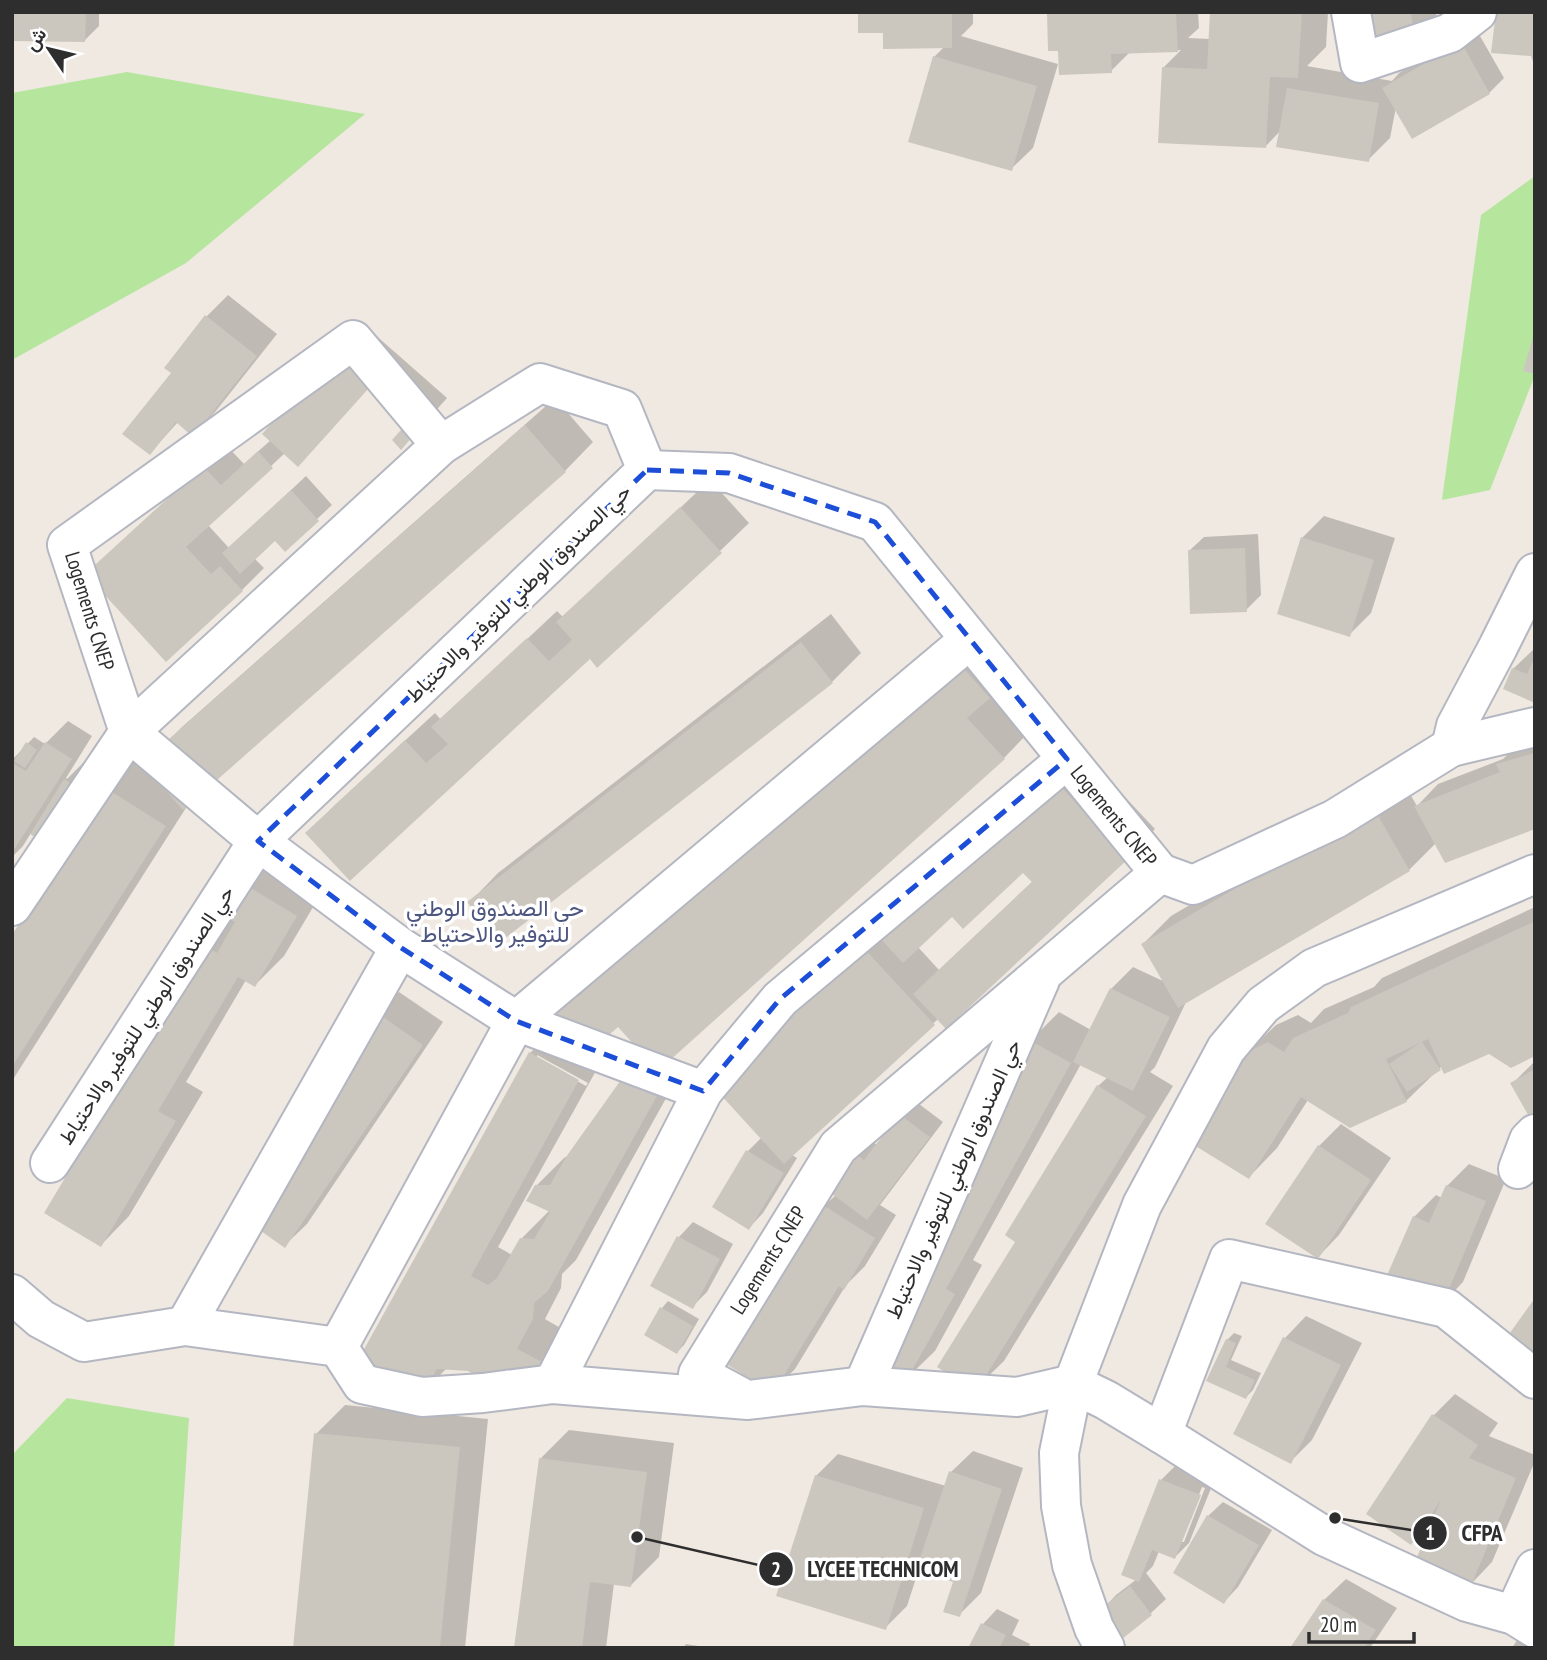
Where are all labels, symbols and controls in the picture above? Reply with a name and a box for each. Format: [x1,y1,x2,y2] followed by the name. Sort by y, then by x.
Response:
[14,14,84,84] north arrow
[19,23,52,55] text: ش
[400,478,639,711] street label: حي الصندوق الوطني للتوفير والاحتياط
[59,548,121,674] street label: Logements CNEP
[1065,760,1163,872] street label: Logements CNEP
[52,880,243,1152] street label: حي الصندوق الوطني للتوفير والاحتياط
[406,893,584,949] district label: حي الصندوق الوطني للتوفير والاحتياط
[879,1035,1031,1325] street label: حي الصندوق الوطني للتوفير والاحتياط
[724,1201,812,1319] street label: Logements CNEP
[1413,1511,1517,1555] callout: CFPA
[1461,1518,1503,1547] text: CFPA
[1425,1519,1435,1546] text: 1
[758,1547,973,1591] callout: LYCEE TECHNICOM
[807,1554,959,1583] text: LYCEE TECHNICOM
[771,1556,781,1583] text: 2
[1309,1600,1414,1644] scale bar
[1320,1611,1357,1638] text: 20 m

